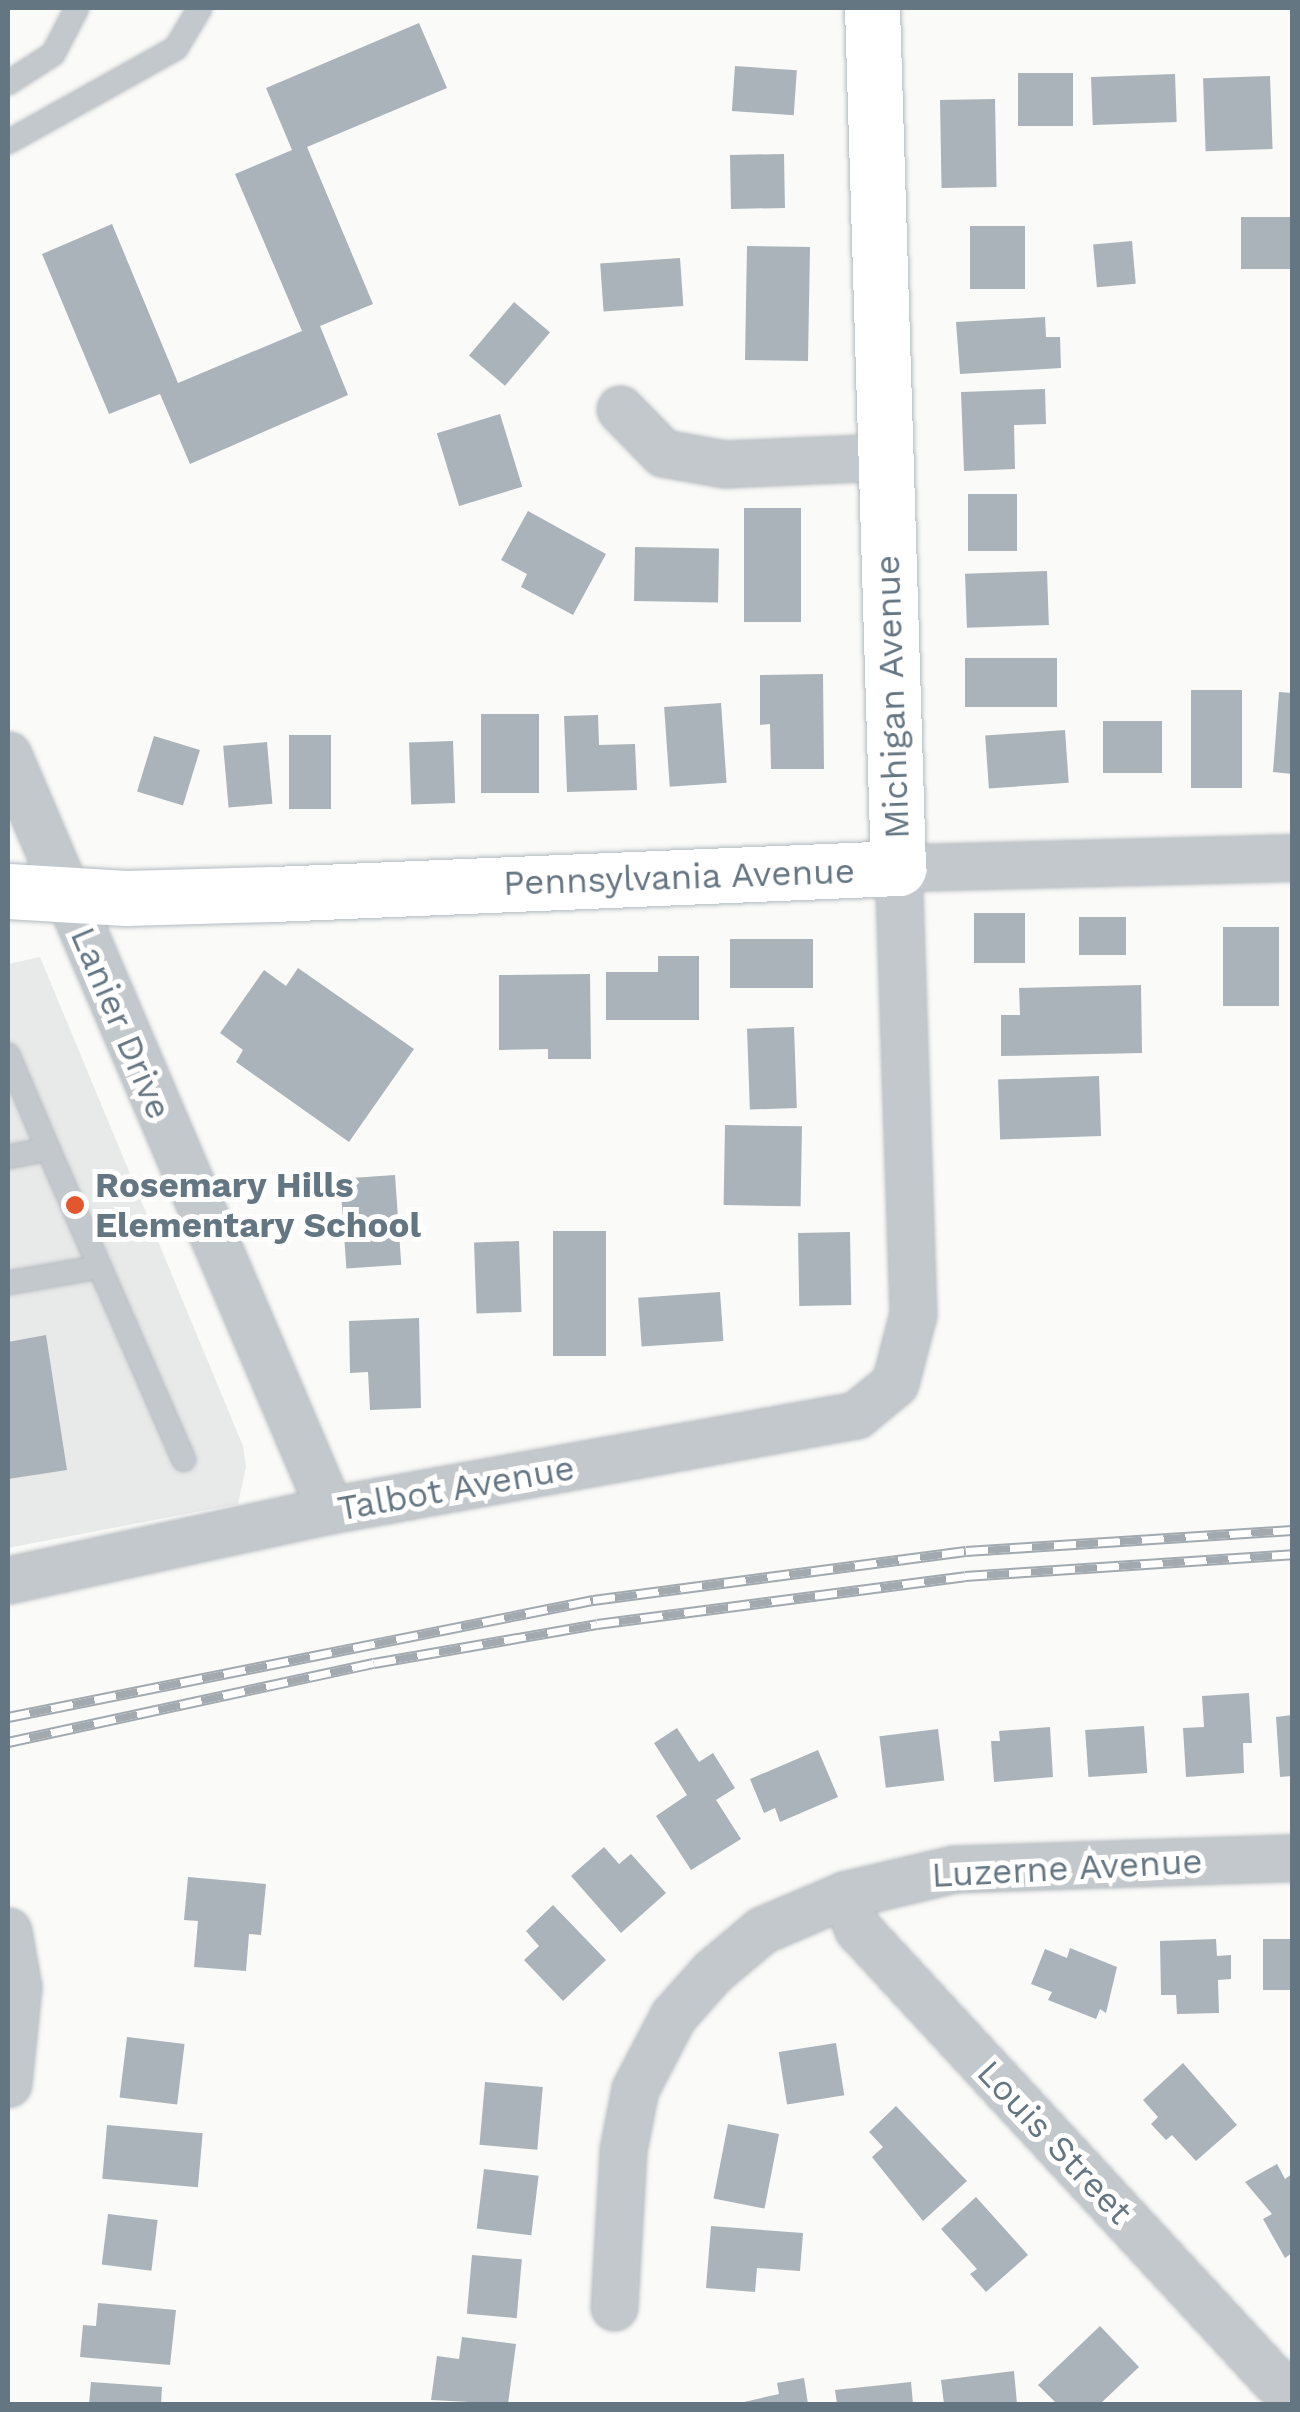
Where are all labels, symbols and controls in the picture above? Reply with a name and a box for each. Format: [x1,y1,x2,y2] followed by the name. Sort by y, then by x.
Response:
[866,554,918,840] street label: Michigan Avenue
[501,850,857,904] street label: Pennsylvania Avenue
[62,920,180,1126] street label: Lanier Drive
[95,1164,422,1246] place label: Rosemary Hills Elementary School
[64,1194,86,1216] marker: Rosemary Hills Elementary School
[334,1446,578,1530] street label: Talbot Avenue
[930,1840,1204,1896] street label: Luzerne Avenue
[969,2052,1141,2232] street label: Louis Street

